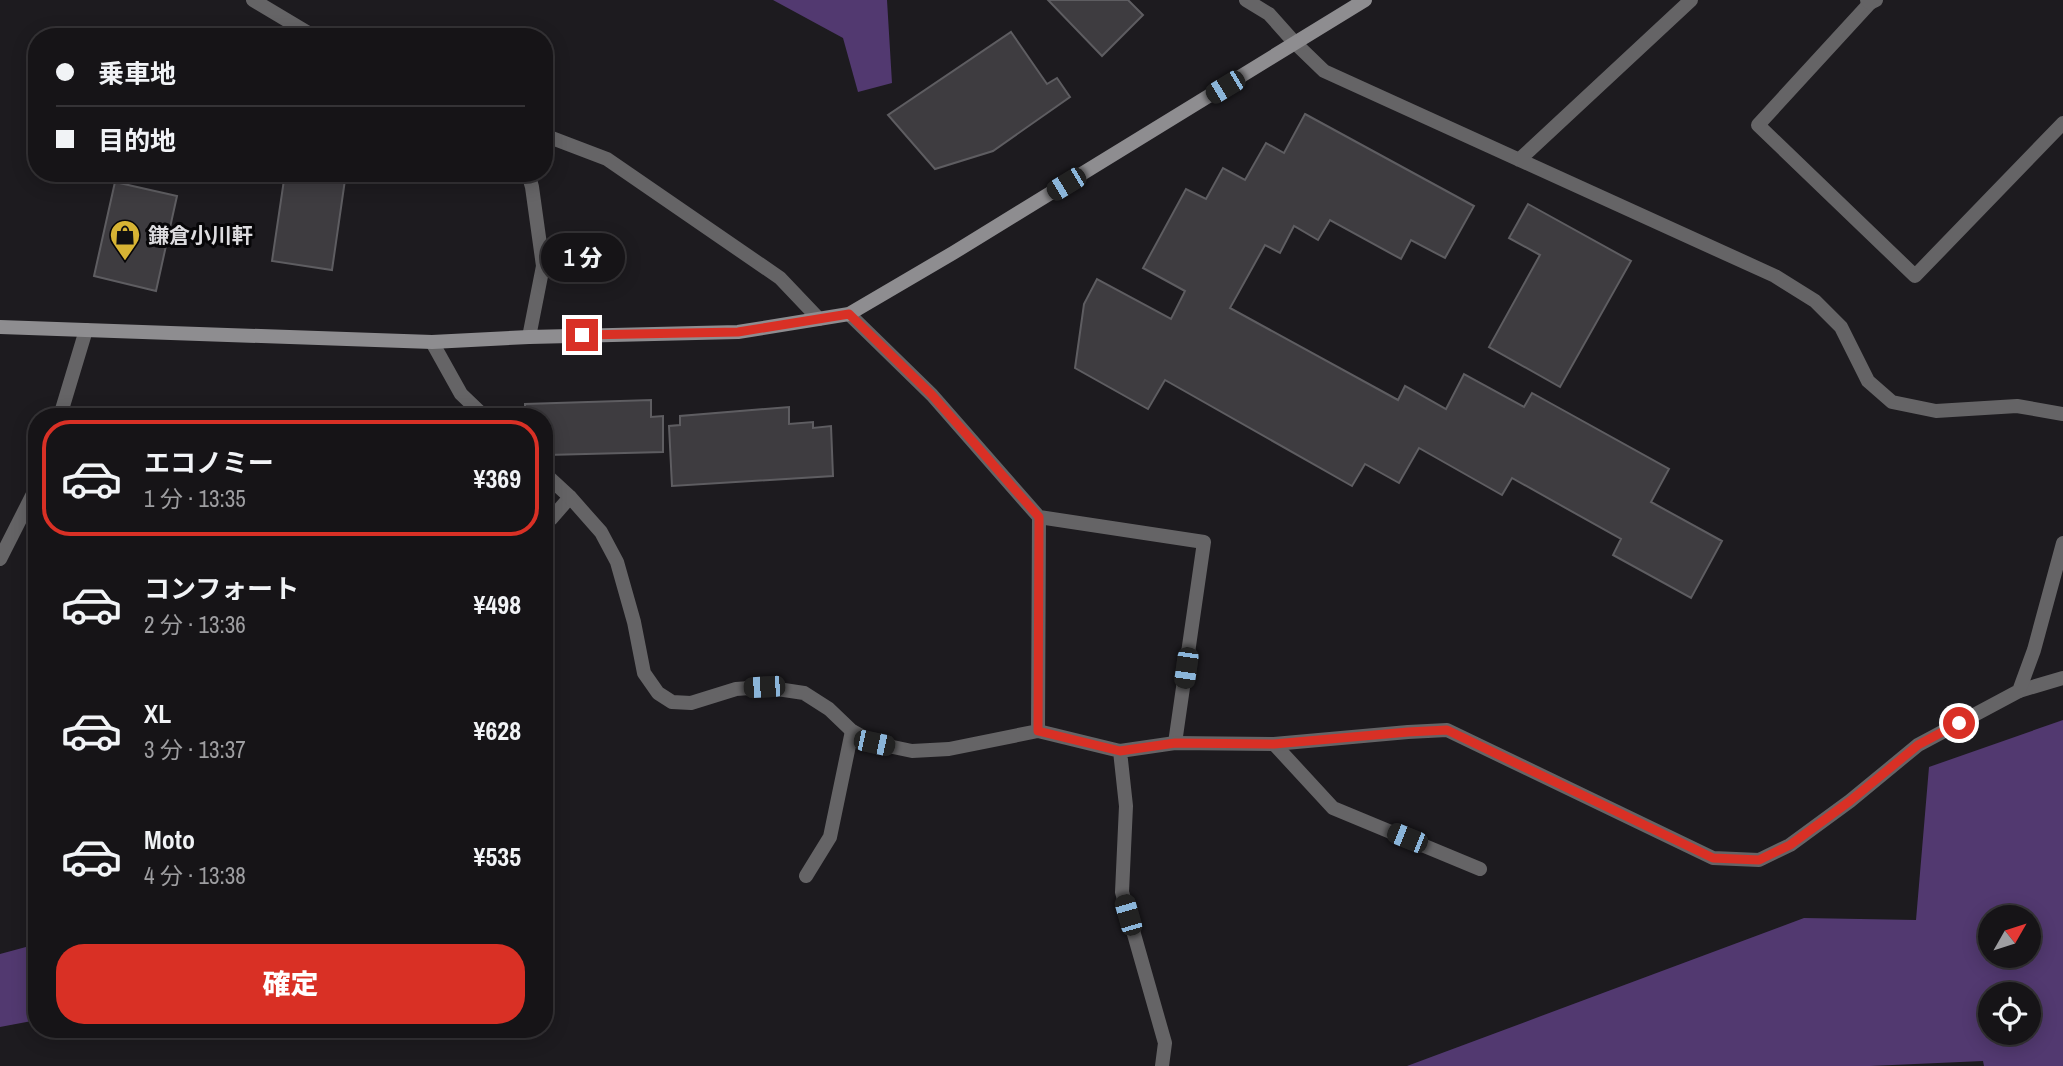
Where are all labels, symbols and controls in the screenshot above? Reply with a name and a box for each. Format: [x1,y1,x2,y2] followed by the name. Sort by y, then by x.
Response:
[98,56,176,91] text: 乗車地
[1202,67,1249,107] car
[98,123,176,158] text: 目的地
[1043,164,1090,204] car
[108,218,142,262] shop icon: 鎌倉小川軒
[148,221,253,250] place label: 鎌倉小川軒
[540,233,624,282] callout: 1 分
[564,242,602,273] text: 1 分
[566,319,598,351] route end
[144,445,274,480] text: エコノミー
[60,447,123,510] icon: car
[474,461,521,496] text: ¥369
[144,483,246,514] text: 1 分 · 13:35
[144,571,299,606] text: コンフォート
[60,573,123,636] icon: car
[474,587,521,622] text: ¥498
[144,609,246,640] text: 2 分 · 13:36
[1173,646,1200,690] car
[743,675,786,699] car
[144,696,171,731] text: XL
[60,699,123,762] icon: car
[1943,707,1975,739] route start
[474,713,521,748] text: ¥628
[852,728,897,758] car
[144,734,246,765] text: 3 分 · 13:37
[1384,820,1431,856] car
[144,822,195,857] text: Moto
[60,825,123,888] icon: car
[474,839,521,874] text: ¥535
[144,860,246,891] text: 4 分 · 13:38
[1113,892,1144,938] car
[1978,905,2040,968] north arrow
[1978,905,2041,1045] map controls
[56,944,525,1024] button: 確定
[1978,982,2041,1045] button: locate

